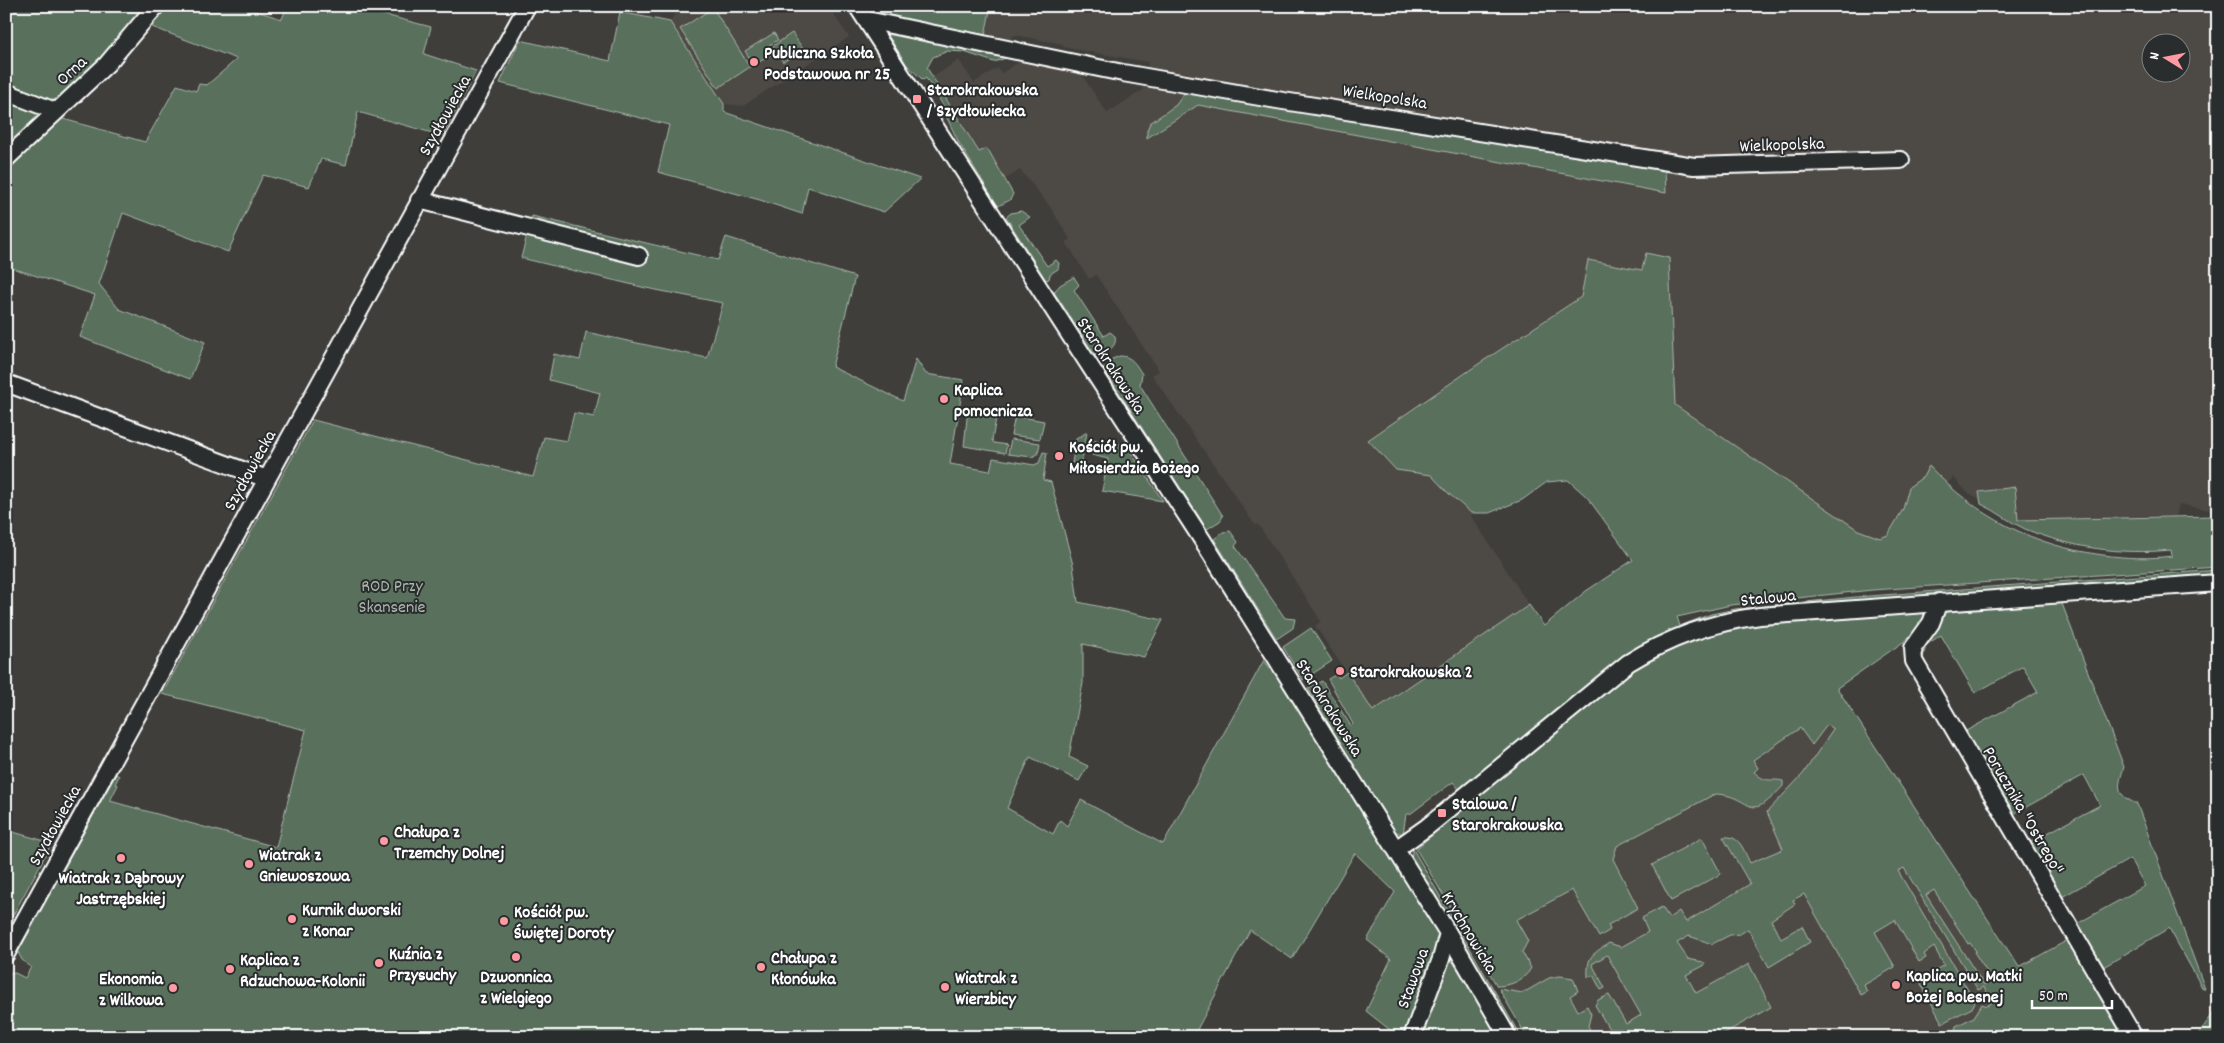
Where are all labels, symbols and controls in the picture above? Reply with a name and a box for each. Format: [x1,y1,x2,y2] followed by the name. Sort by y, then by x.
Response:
[2142,32,2192,82] north arrow
[764,42,890,88] place label: Publiczna Szkoła Podstawowa nr 25
[52,51,94,92] street label: Orna
[2145,51,2166,61] text: N
[748,56,760,68] marker: Publiczna Szkoła Podstawowa nr 25
[414,71,479,161] street label: Szydłowiecka
[926,79,1038,125] place label: Starokrakowska / Szydłowiecka
[1341,79,1429,118] street label: Wielkopolska
[911,93,923,105] marker: Starokrakowska / Szydłowiecka
[1739,132,1826,160] street label: Wielkopolska
[1069,313,1151,420] street label: Starokrakowska
[954,379,1033,425] place label: Kaplica pomocnicza
[938,393,950,405] marker: Kaplica pomocnicza
[219,426,284,516] street label: Szydłowiecka
[1069,436,1199,482] place label: Kościół pw. Miłosierdzia Bożego
[1053,450,1065,462] marker: Kościół pw. Miłosierdzia Bożego
[358,575,426,621] park label: ROD Przy Skansenie
[1739,584,1798,615] street label: Stalowa
[1288,655,1368,762] street label: Starokrakowska
[1350,661,1473,686] place label: Starokrakowska 2
[1334,665,1346,677] marker: Starokrakowska 2
[1975,743,2069,880] street label: Porucznika "Ostrego"
[24,781,89,871] street label: Szydłowiecka
[1452,793,1563,839] place label: Stalowa / Starokrakowska
[1436,807,1448,819] marker: Stalowa / Starokrakowska
[394,821,504,867] place label: Chałupa z Trzemchy Dolnej
[378,835,390,847] marker: Chałupa z Trzemchy Dolnej
[259,844,350,890] place label: Wiatrak z Gniewoszowa
[115,852,127,864] marker: Wiatrak z Dąbrowy Jastrzębskiej
[243,858,255,870] marker: Wiatrak z Gniewoszowa
[59,867,184,913] place label: Wiatrak z Dąbrowy Jastrzębskiej
[1433,887,1503,980] street label: Krychnowicka
[302,899,402,945] place label: Kurnik dworski z Konar
[514,901,614,947] place label: Kościół pw. Świętej Doroty
[286,913,298,925] marker: Kurnik dworski z Konar
[498,915,510,927] marker: Kościół pw. Świętej Doroty
[389,943,457,989] place label: Kuźnia z Przysuchy
[1392,945,1437,1013] street label: Stawowa
[771,947,837,993] place label: Chałupa z Kłonówka
[240,949,366,995] place label: Kaplica z Rdzuchowa-Kolonii
[510,951,522,963] marker: Dzwonnica z Wielgiego
[373,957,385,969] marker: Kuźnia z Przysuchy
[755,961,767,973] marker: Chałupa z Kłonówka
[224,963,236,975] marker: Kaplica z Rdzuchowa-Kolonii
[1906,965,2022,1011] place label: Kaplica pw. Matki Bożej Bolesnej
[480,966,552,1012] place label: Dzwonnica z Wielgiego
[955,967,1017,1013] place label: Wiatrak z Wierzbicy
[99,968,164,1014] place label: Ekonomia z Wilkowa
[2032,978,2112,1010] scale bar
[1890,979,1902,991] marker: Kaplica pw. Matki Bożej Bolesnej
[939,981,951,993] marker: Wiatrak z Wierzbicy
[167,982,179,994] marker: Ekonomia z Wilkowa
[2039,986,2068,1008] text: 50 m

